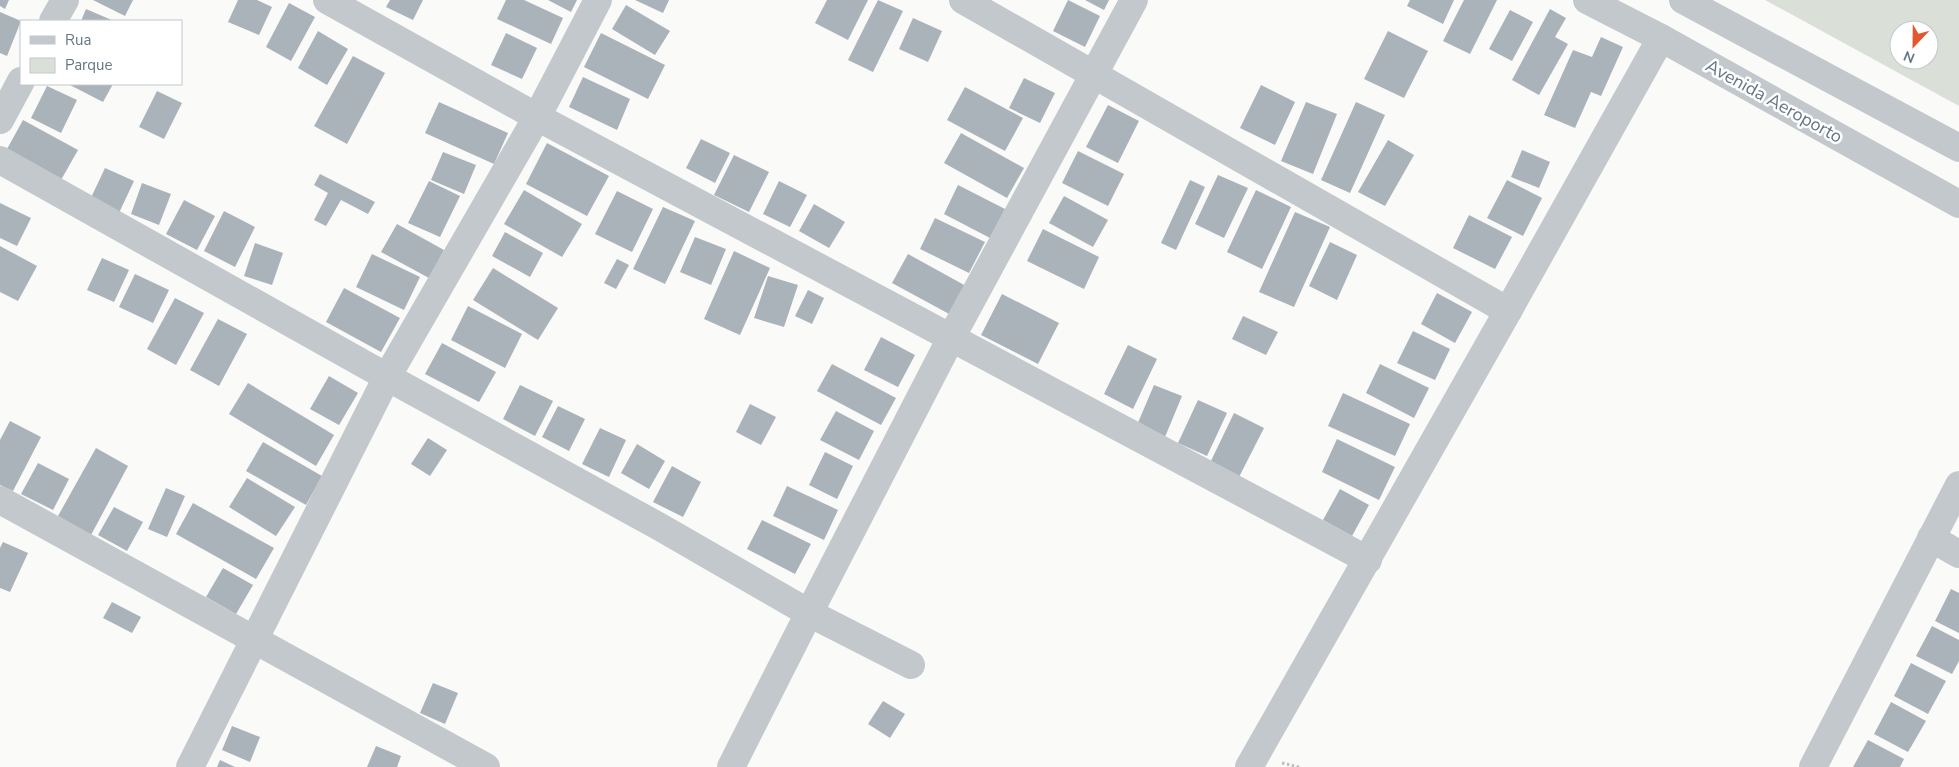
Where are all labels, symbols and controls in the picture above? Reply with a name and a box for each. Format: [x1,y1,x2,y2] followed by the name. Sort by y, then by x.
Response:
[20,20,182,85] legend
[1889,20,1939,70] north arrow
[65,30,91,50] text: Rua
[1901,46,1918,67] text: N
[1701,53,1847,149] street label: Avenida Aeroporto
[65,55,113,75] text: Parque

